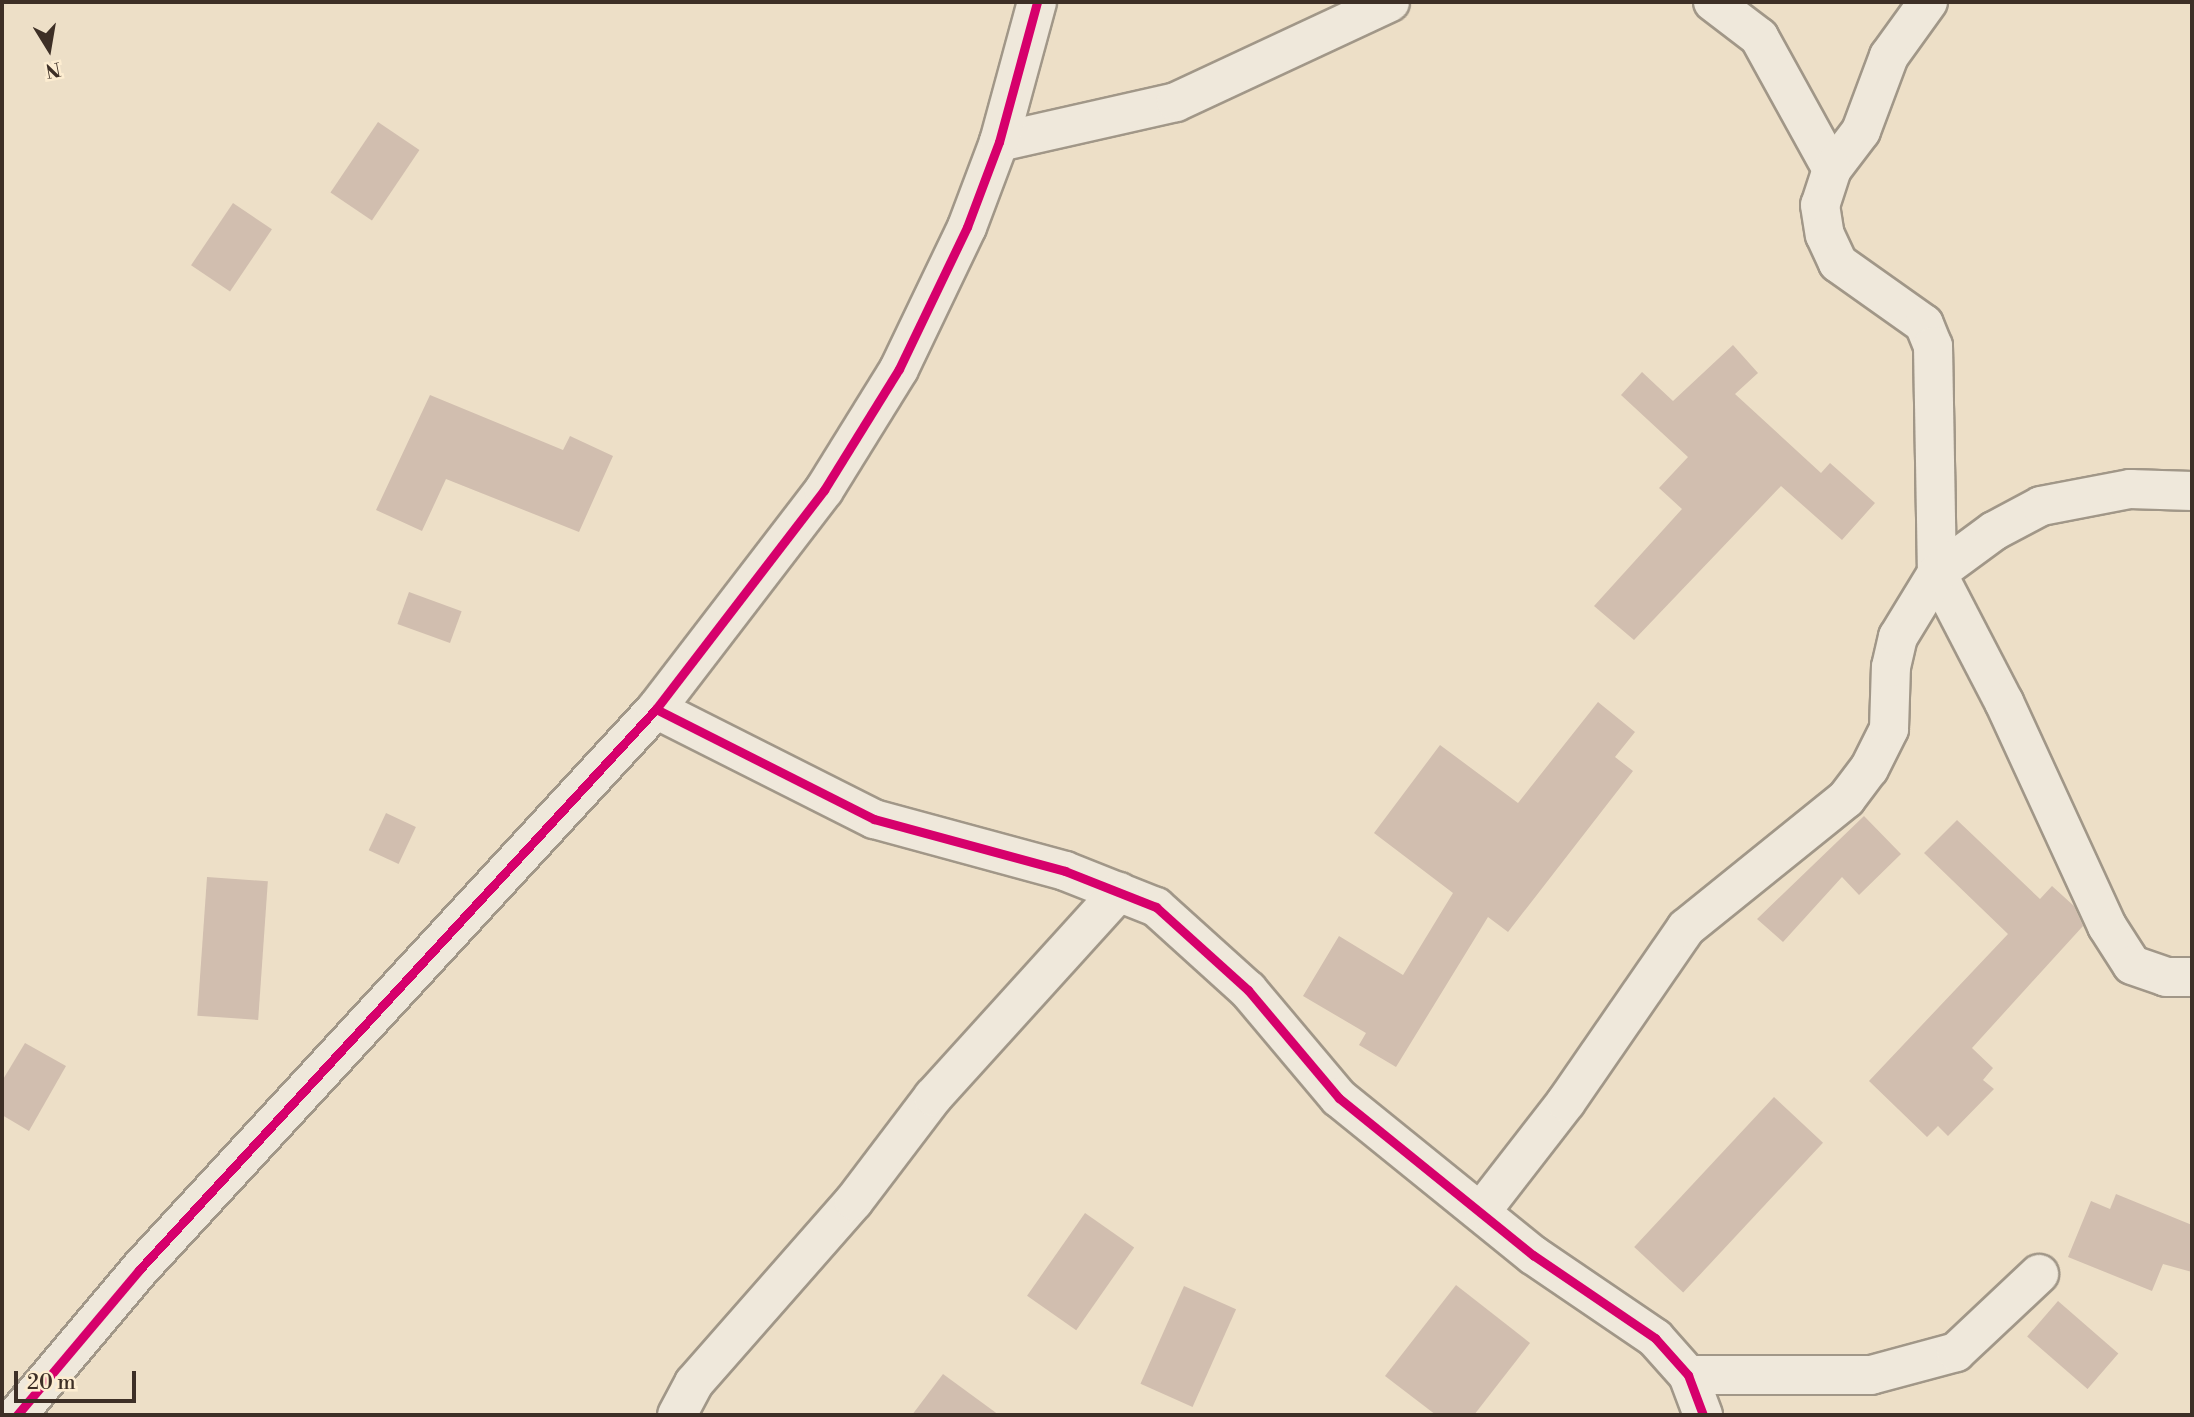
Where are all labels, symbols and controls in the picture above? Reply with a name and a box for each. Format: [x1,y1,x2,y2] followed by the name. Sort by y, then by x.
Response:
[14,14,84,84] north arrow
[43,56,63,83] text: N
[18,1358,140,1402] scale bar
[27,1370,76,1396] text: 20 m

